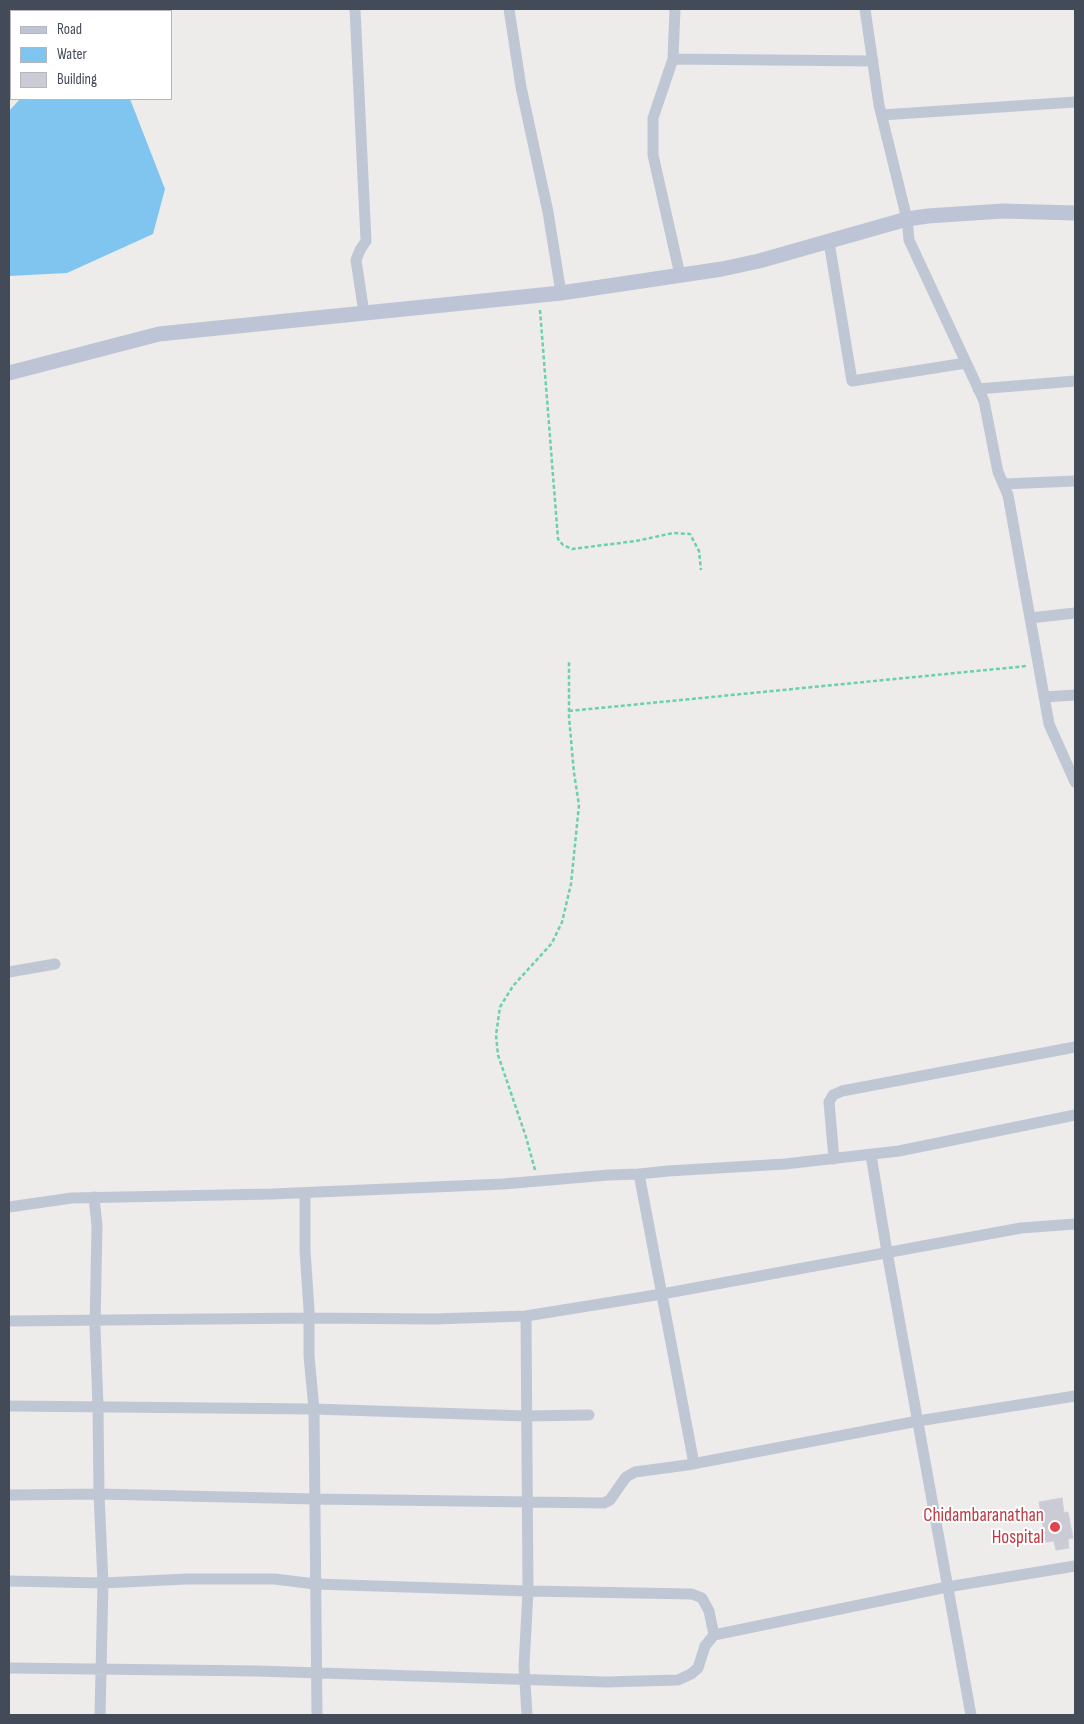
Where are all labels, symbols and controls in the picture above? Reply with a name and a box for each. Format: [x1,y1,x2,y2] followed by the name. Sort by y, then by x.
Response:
[10,10,172,100] legend
[57,20,82,39] text: Road
[57,45,87,64] text: Water
[57,70,97,89] text: Building
[923,1505,1044,1549] place label: Chidambaranathan Hospital
[1048,1520,1062,1534] marker: Chidambaranathan Hospital

